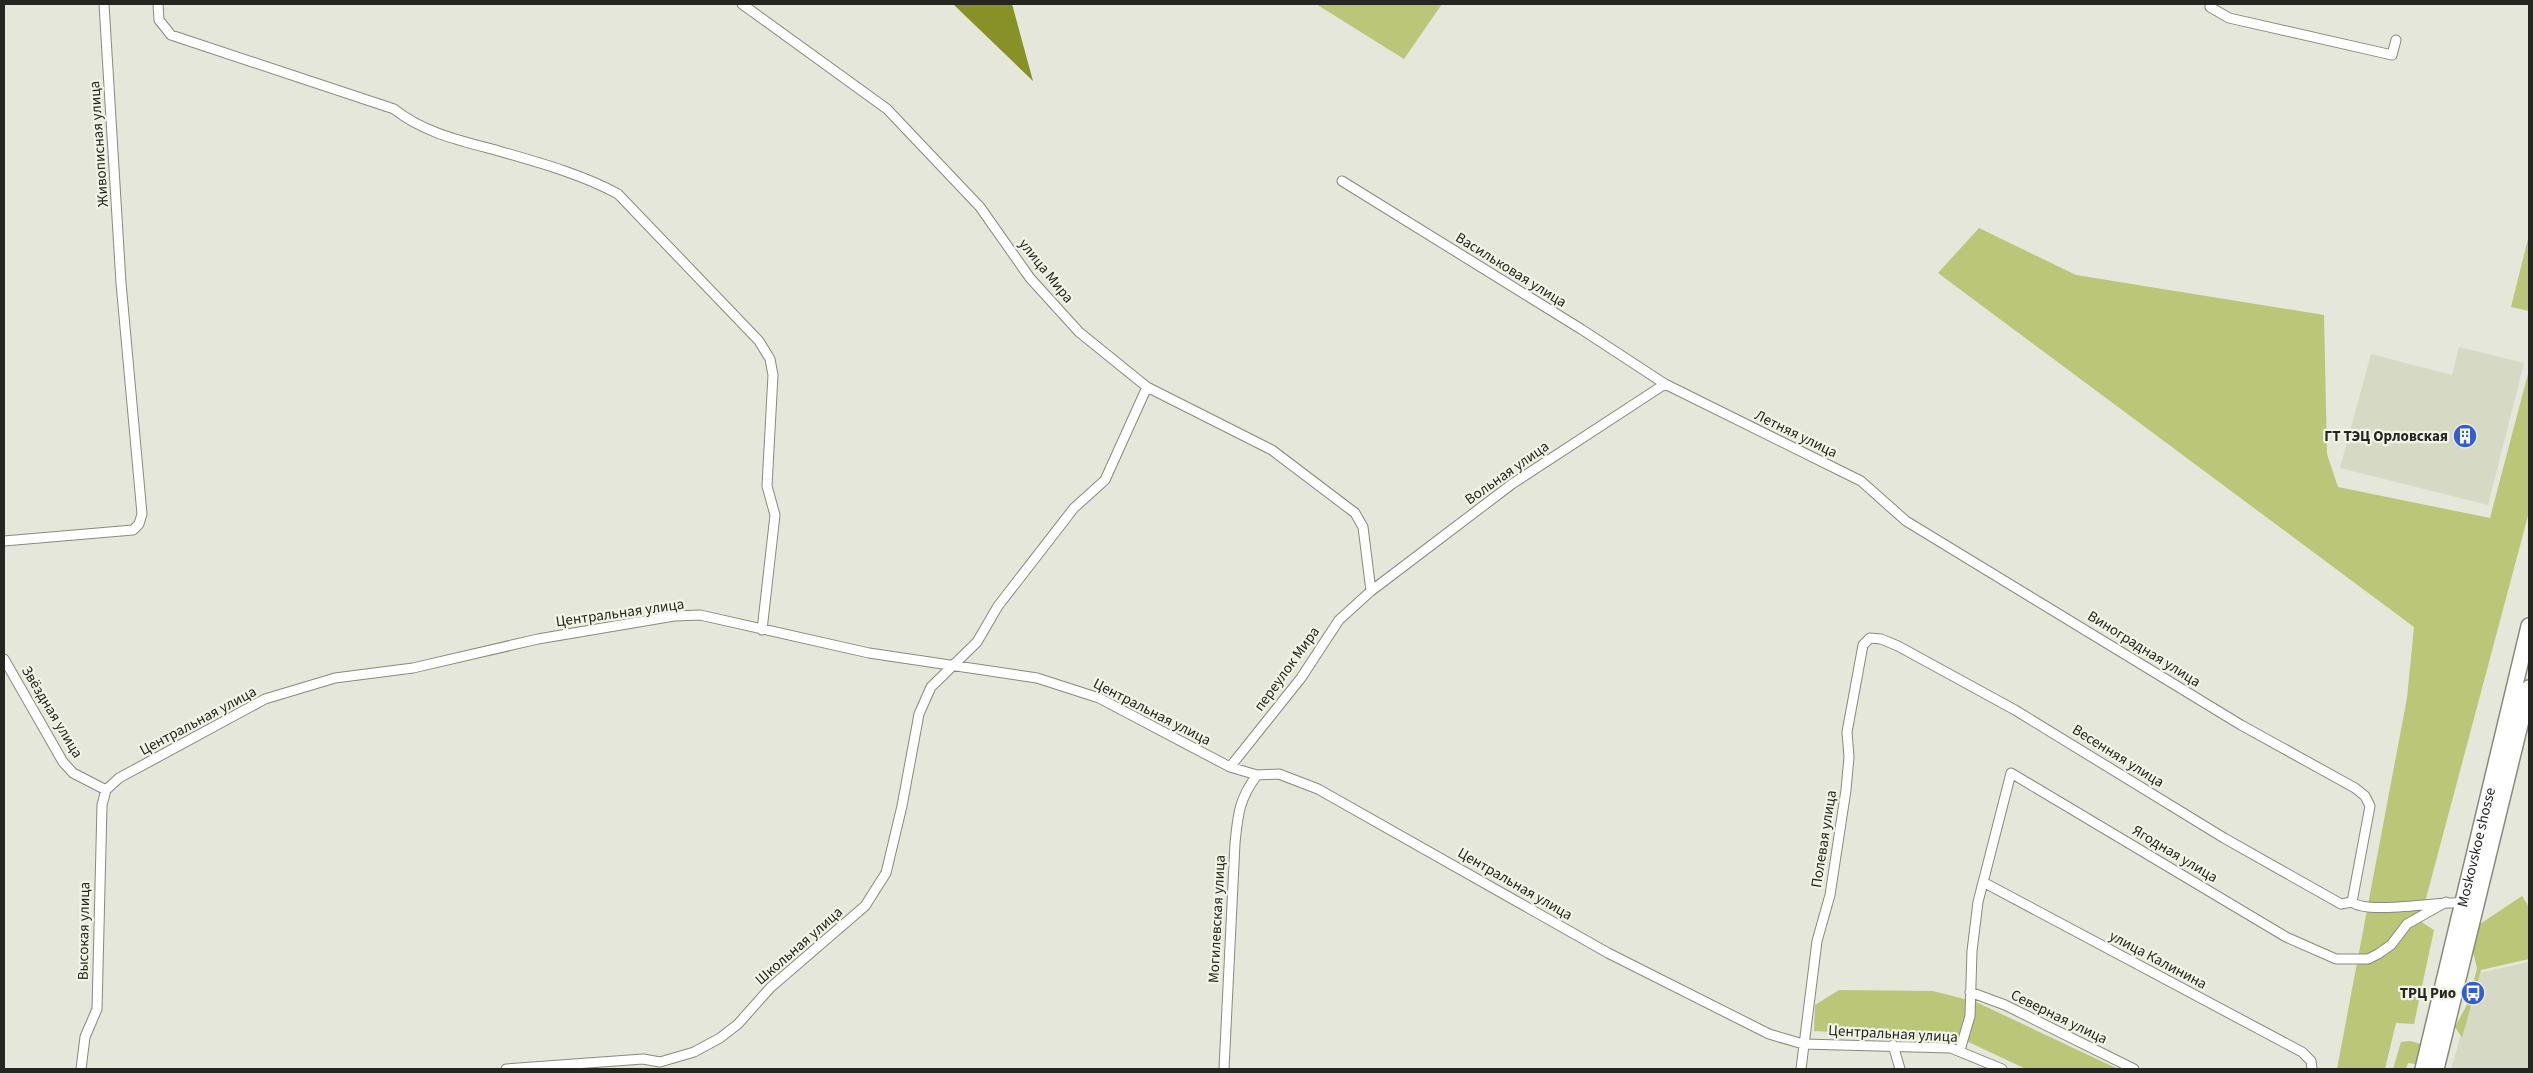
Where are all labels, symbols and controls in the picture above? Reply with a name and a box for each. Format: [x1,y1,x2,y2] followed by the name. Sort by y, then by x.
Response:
[84,80,114,208] street label: Живописная улица
[1451,227,1571,313] street label: Васильковая улица
[1013,234,1079,308] street label: улица Мира
[1751,405,1841,463] street label: Летняя улица
[2452,423,2478,449] building icon: ГТ ТЭЦ Орловская
[2324,426,2448,447] place label: ГТ ТЭЦ Орловская
[1461,436,1553,510] street label: Вольная улица
[554,594,686,632] street label: Центральная улица
[2083,606,2205,692] street label: Виноградная улица
[1249,622,1325,716] street label: переулок Мира
[16,662,88,762] street label: Звёздная улица
[1090,673,1214,751] street label: Центральная улица
[136,681,260,761] street label: Центральная улица
[2068,719,2168,793] street label: Весенняя улица
[2452,785,2500,909] street label: Moskovskoe shosse
[1806,789,1842,889] street label: Полевая улица
[2128,820,2222,888] street label: Ягодная улица
[1454,843,1576,925] street label: Центральная улица
[1203,854,1231,984] street label: Могилевская улица
[73,882,95,980] street label: Высокая улица
[751,902,847,990] street label: Школьная улица
[2105,925,2211,995] street label: улица Калинина
[2460,980,2486,1006] bus stop icon: ТРЦ Рио
[2400,983,2456,1004] place label: ТРЦ Рио
[2007,984,2111,1050] street label: Северная улица
[1828,1020,1958,1048] street label: Центральная улица

